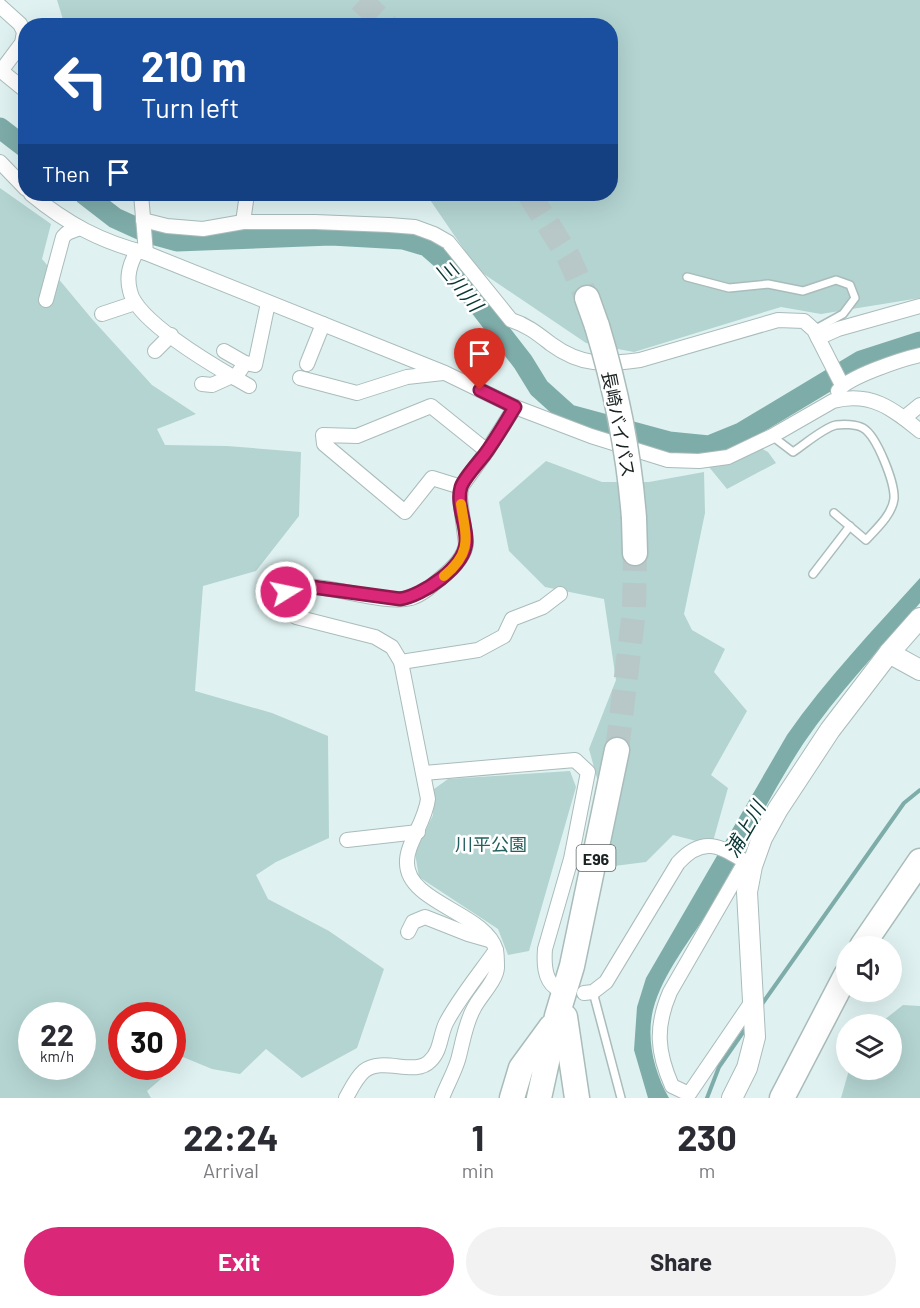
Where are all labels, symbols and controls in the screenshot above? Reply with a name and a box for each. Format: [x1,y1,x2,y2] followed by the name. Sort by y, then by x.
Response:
[141,40,247,90] text: 210 m
[42,42,120,120] icon: left
[141,91,239,123] text: Turn left
[102,156,135,189] icon: arrive
[42,160,90,186] text: Then
[432,254,489,317] water label: 三川川
[454,328,505,390] pin
[463,337,496,370] icon: arrive
[598,369,640,479] street label: 長崎バイパス
[254,560,318,624] position arrow
[719,795,770,861] water label: 浦上川
[455,833,527,855] park label: 川平公園
[576,845,616,871] road number: E96
[836,936,902,1080] map controls
[836,936,902,1002] button: sound
[108,1002,186,1080] speed limit sign: 30
[836,1014,902,1080] button: layers
[40,1016,74,1052] text: 22
[40,1047,74,1065] text: km/h
[183,1115,279,1158] text: 22:24
[471,1115,484,1158] text: 1
[677,1115,737,1158] text: 230
[203,1158,259,1182] text: Arrival
[462,1158,494,1182] text: min
[699,1158,715,1182] text: m
[24,1227,454,1296] button: Exit
[466,1227,896,1296] button: Share

